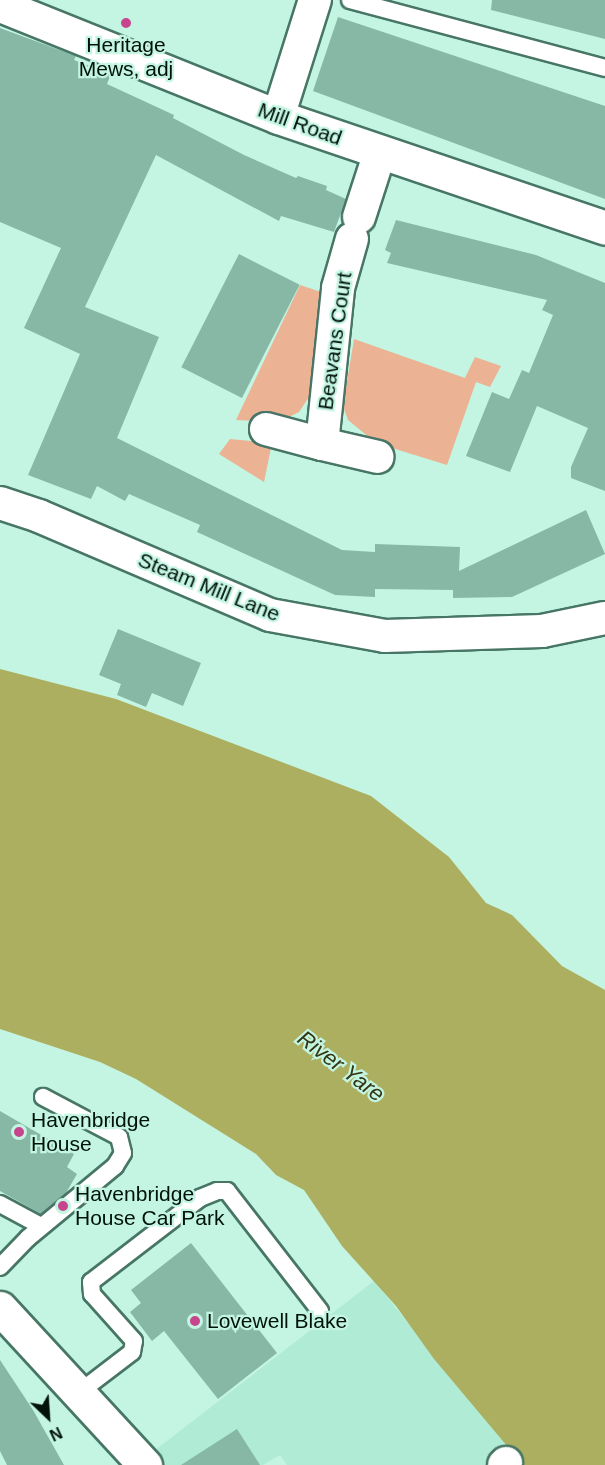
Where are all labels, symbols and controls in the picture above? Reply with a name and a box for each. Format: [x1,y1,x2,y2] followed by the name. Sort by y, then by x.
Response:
[119,16,133,30] marker: Heritage Mews, adj
[79,32,173,82] place label: Heritage Mews, adj
[255,97,345,151] street label: Mill Road
[313,270,357,412] street label: Beavans Court
[134,547,284,627] street label: Steam Mill Lane
[292,1025,390,1107] water label: River Yare
[31,1107,150,1157] place label: Havenbridge House
[12,1125,26,1139] marker: Havenbridge House
[75,1181,224,1231] place label: Havenbridge House Car Park
[56,1199,70,1213] marker: Havenbridge House Car Park
[207,1308,347,1334] place label: Lovewell Blake
[188,1314,202,1328] marker: Lovewell Blake
[18,1387,78,1447] north arrow
[47,1424,65,1444] text: N

